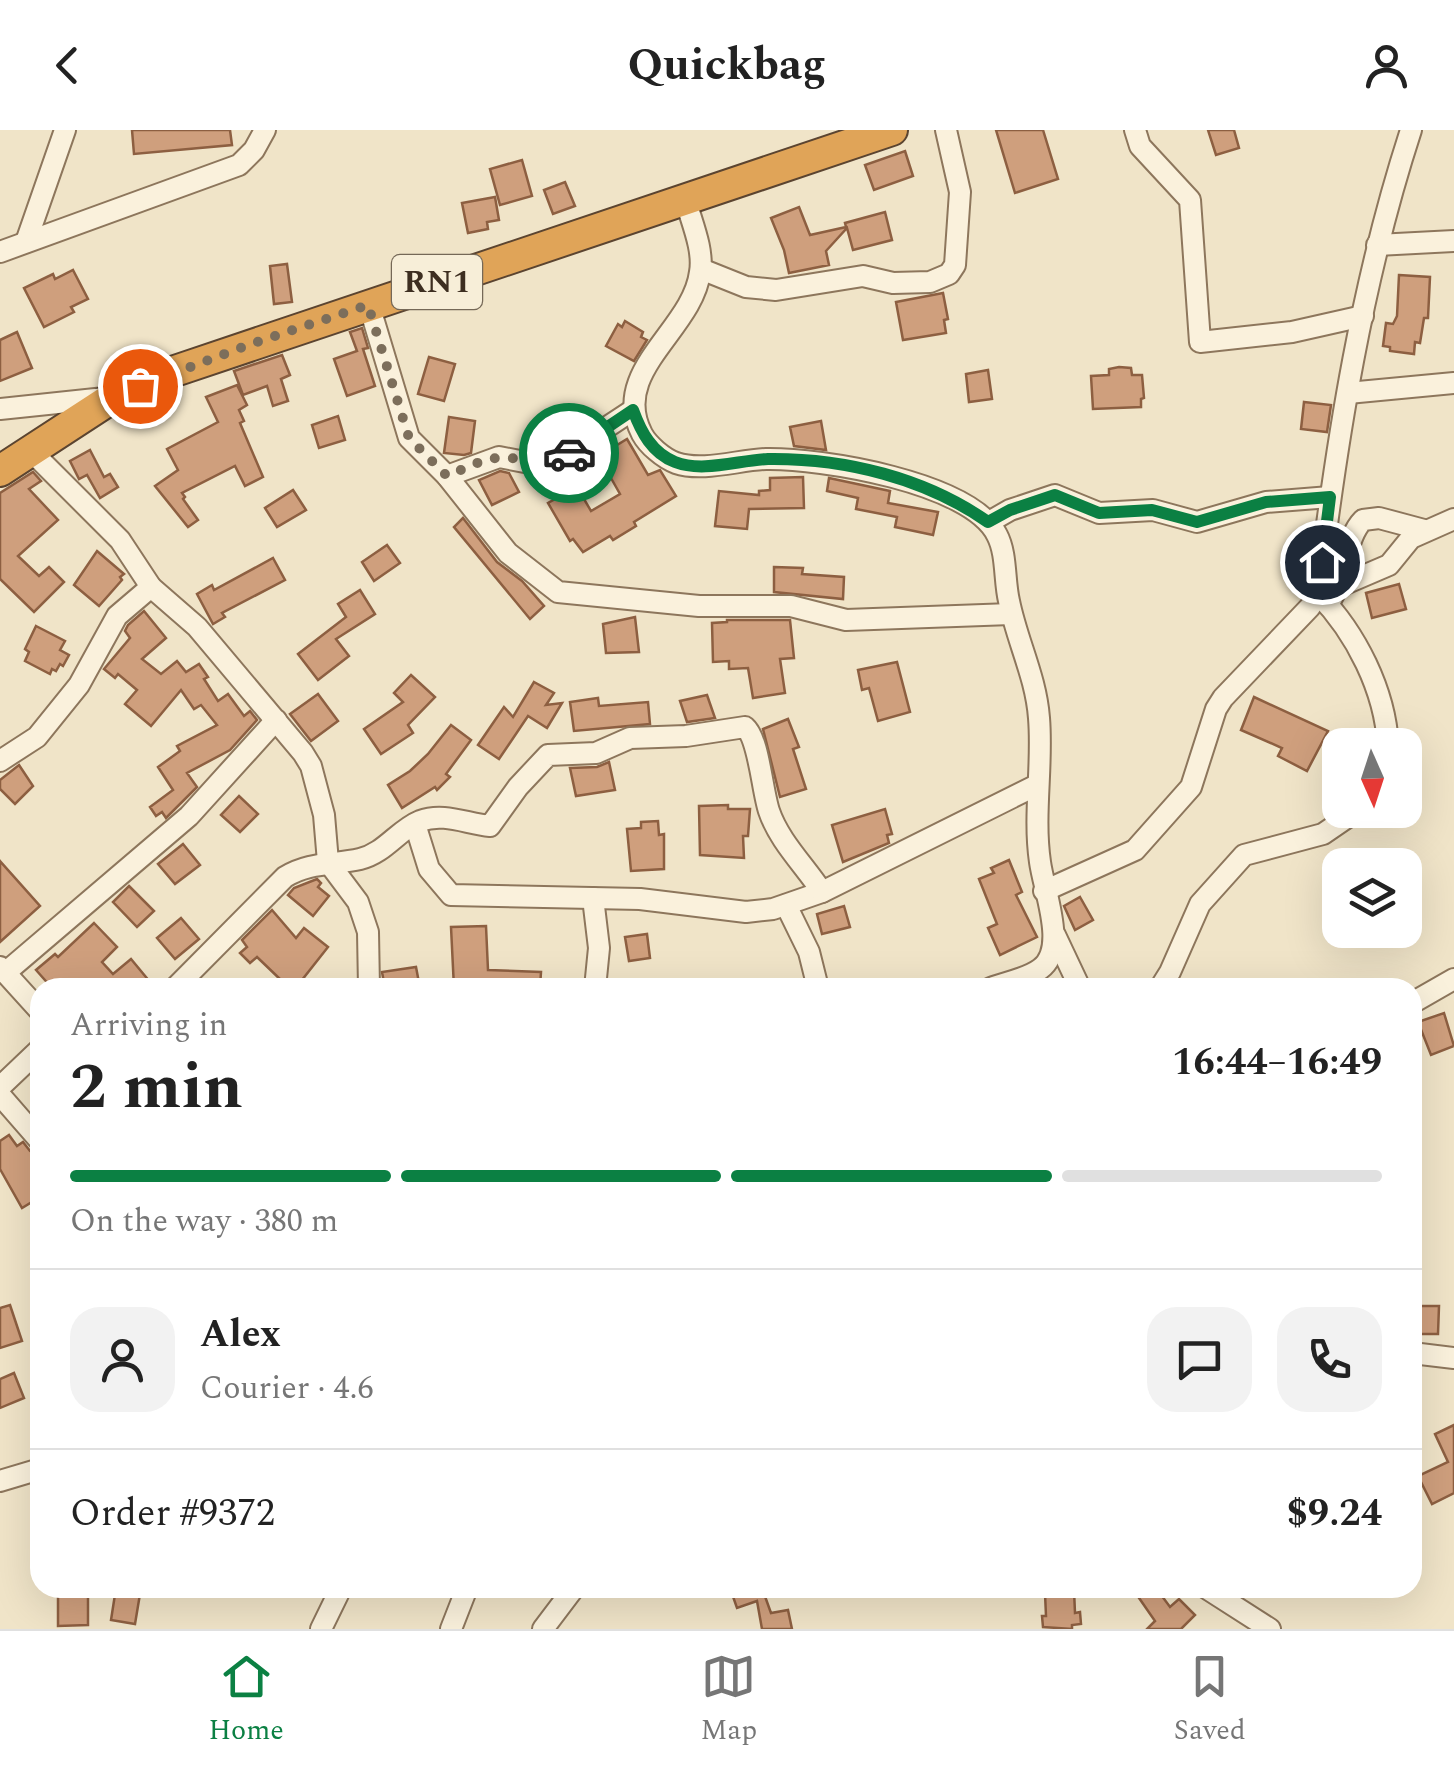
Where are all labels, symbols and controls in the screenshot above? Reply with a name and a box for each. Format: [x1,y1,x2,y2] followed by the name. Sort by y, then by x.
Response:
[628,31,826,100] text: Quickbag
[40,38,95,93] icon: back
[1359,38,1414,93] icon: person
[392,255,482,309] road number: RN1
[98,344,183,429] pin
[113,359,168,414] icon: bag
[519,403,619,503] courier
[542,426,597,481] icon: car
[1280,520,1365,605] pin
[1295,535,1350,590] icon: home
[1322,728,1422,828] north arrow
[1322,728,1422,948] map controls
[1322,848,1422,948] button: layers
[70,1001,227,1050] text: Arriving in
[1172,1034,1382,1092] text: 16:44–16:49
[70,1038,243,1137] text: 2 min
[70,1197,338,1246] text: On the way · 380 m
[200,1306,281,1364] text: Alex
[70,1307,175,1412] button: person
[1147,1307,1252,1412] button: chat
[1277,1307,1382,1412] button: phone
[200,1364,373,1413] text: Courier · 4.6
[70,1485,275,1543] text: Order #9372
[1287,1485,1382,1543] text: $9.24
[208,1649,284,1752] tab: Home
[701,1649,757,1752] tab: Map
[1174,1649,1246,1752] tab: Saved

